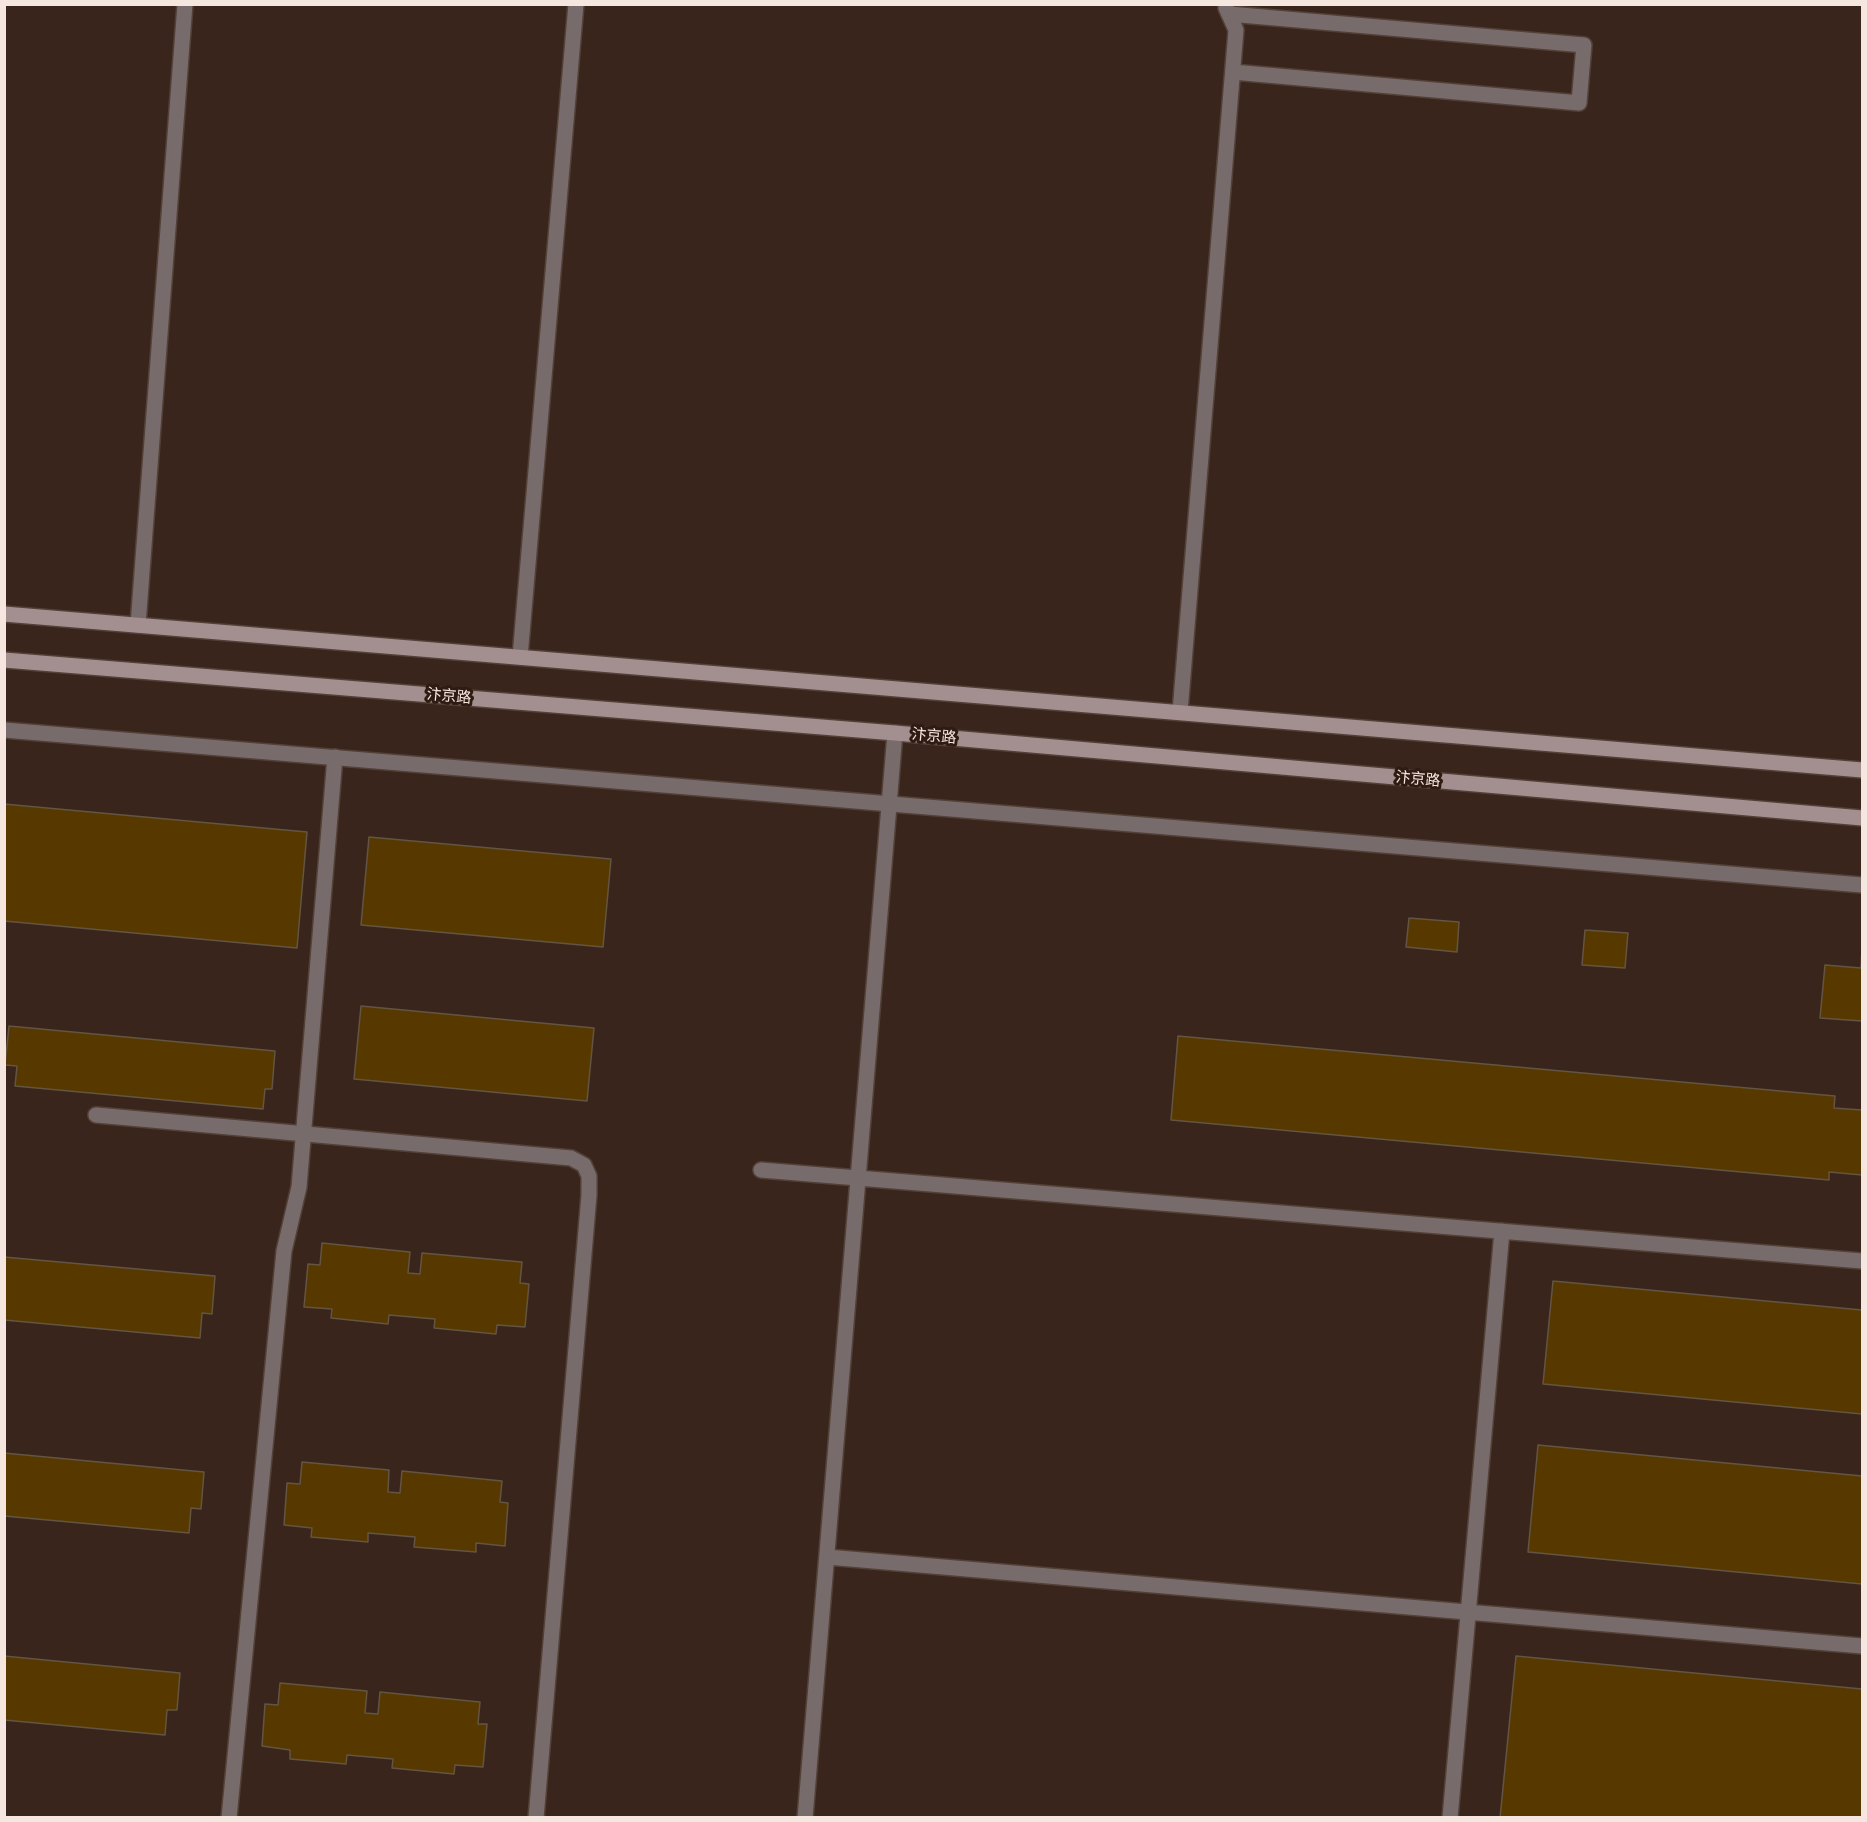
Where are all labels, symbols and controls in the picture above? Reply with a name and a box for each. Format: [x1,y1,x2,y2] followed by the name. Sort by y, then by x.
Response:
[426,685,472,707] street label: 汴京路
[911,725,957,747] street label: 汴京路
[1395,768,1441,790] street label: 汴京路

